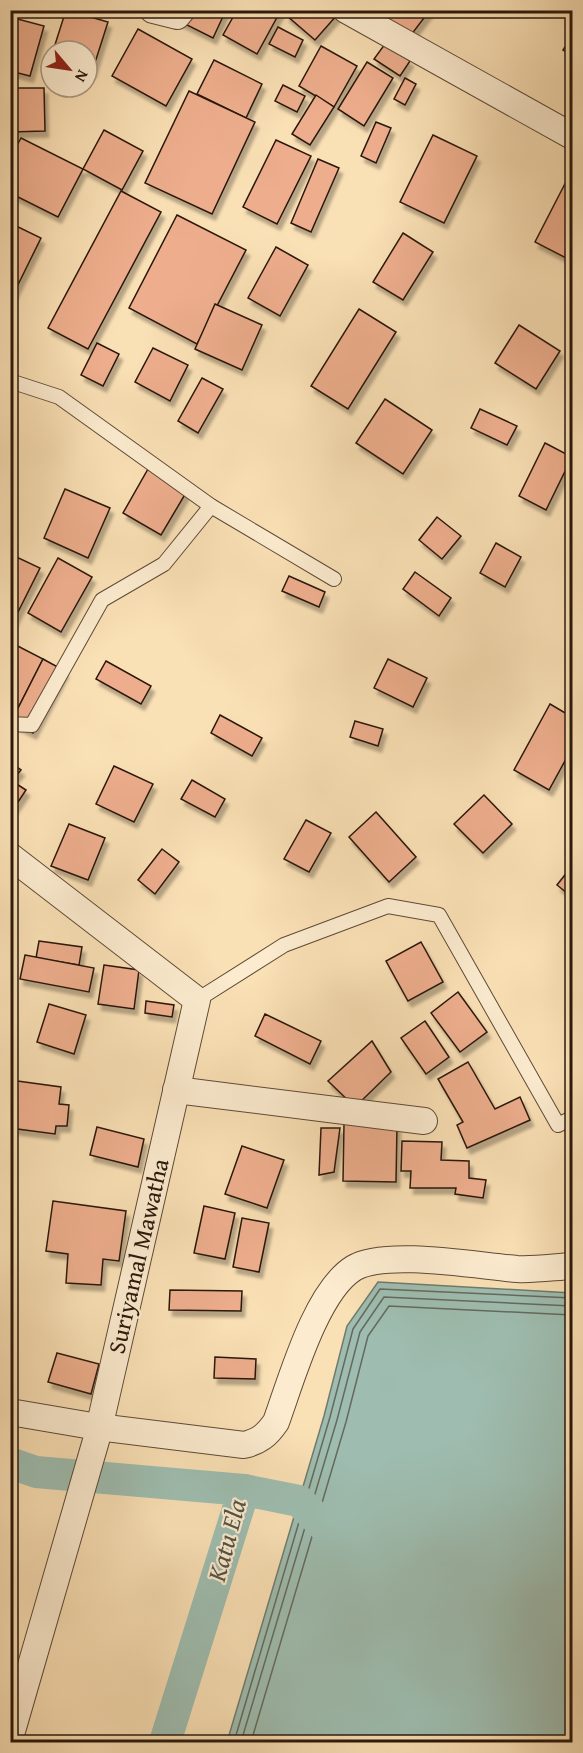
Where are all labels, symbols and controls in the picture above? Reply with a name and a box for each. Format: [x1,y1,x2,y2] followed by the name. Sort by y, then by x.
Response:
[39,39,99,99] north arrow
[69,66,95,87] text: N
[99,1154,178,1357] street label: Suriyamal Mawatha
[196,1494,256,1586] water label: Katu Ela

